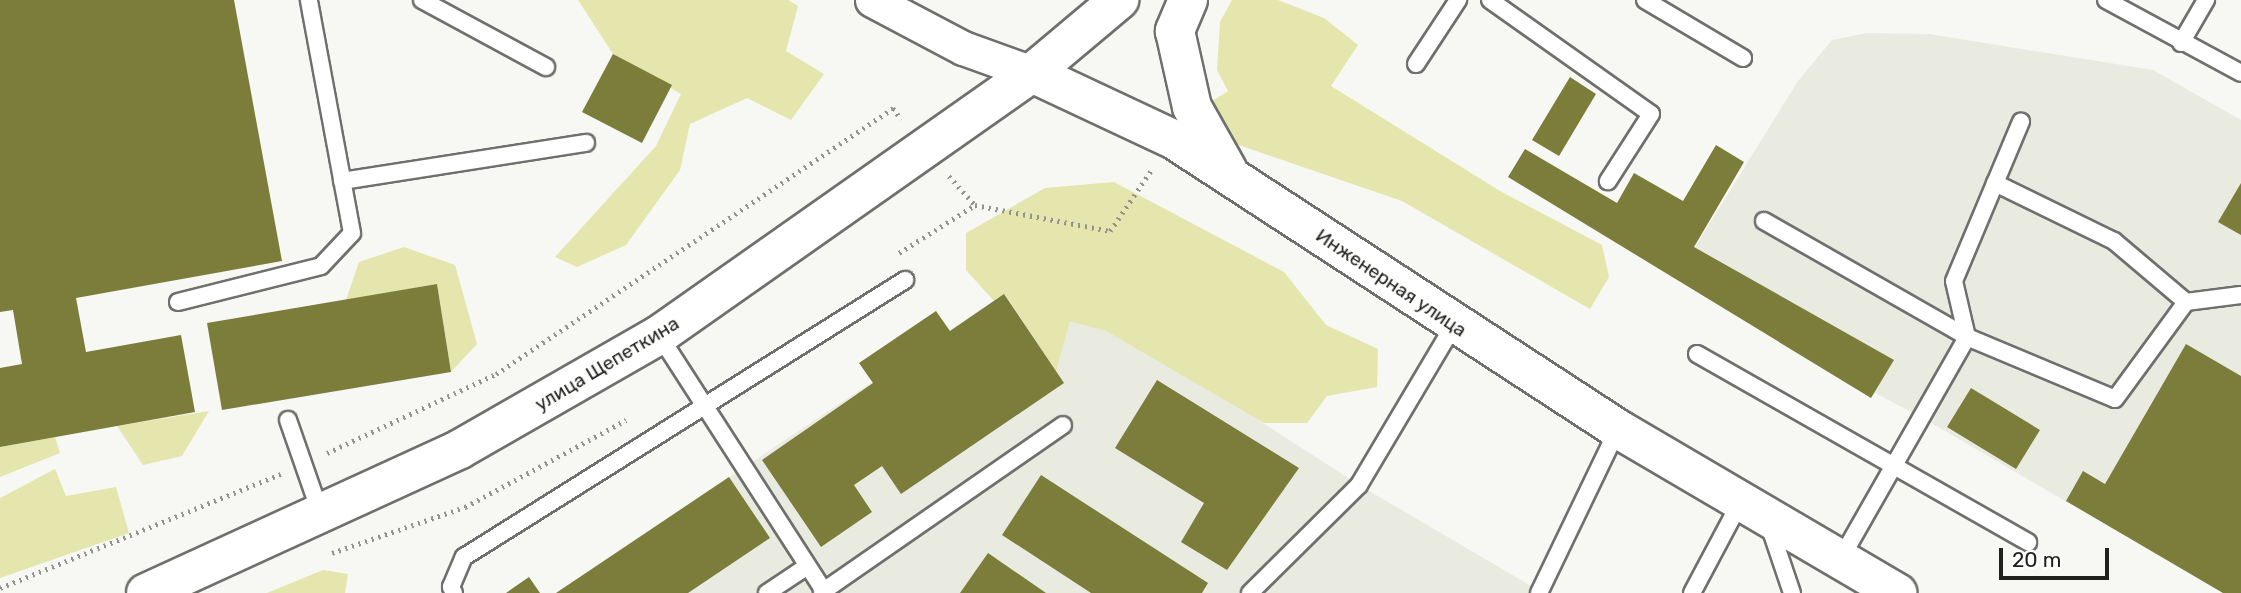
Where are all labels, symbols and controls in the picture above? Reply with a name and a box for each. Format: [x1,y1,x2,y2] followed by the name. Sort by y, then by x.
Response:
[1311,224,1471,342] street label: Инженерная улица
[531,312,683,416] street label: улица Щепеткина
[2003,534,2113,578] scale bar
[2012,547,2061,572] text: 20 m

